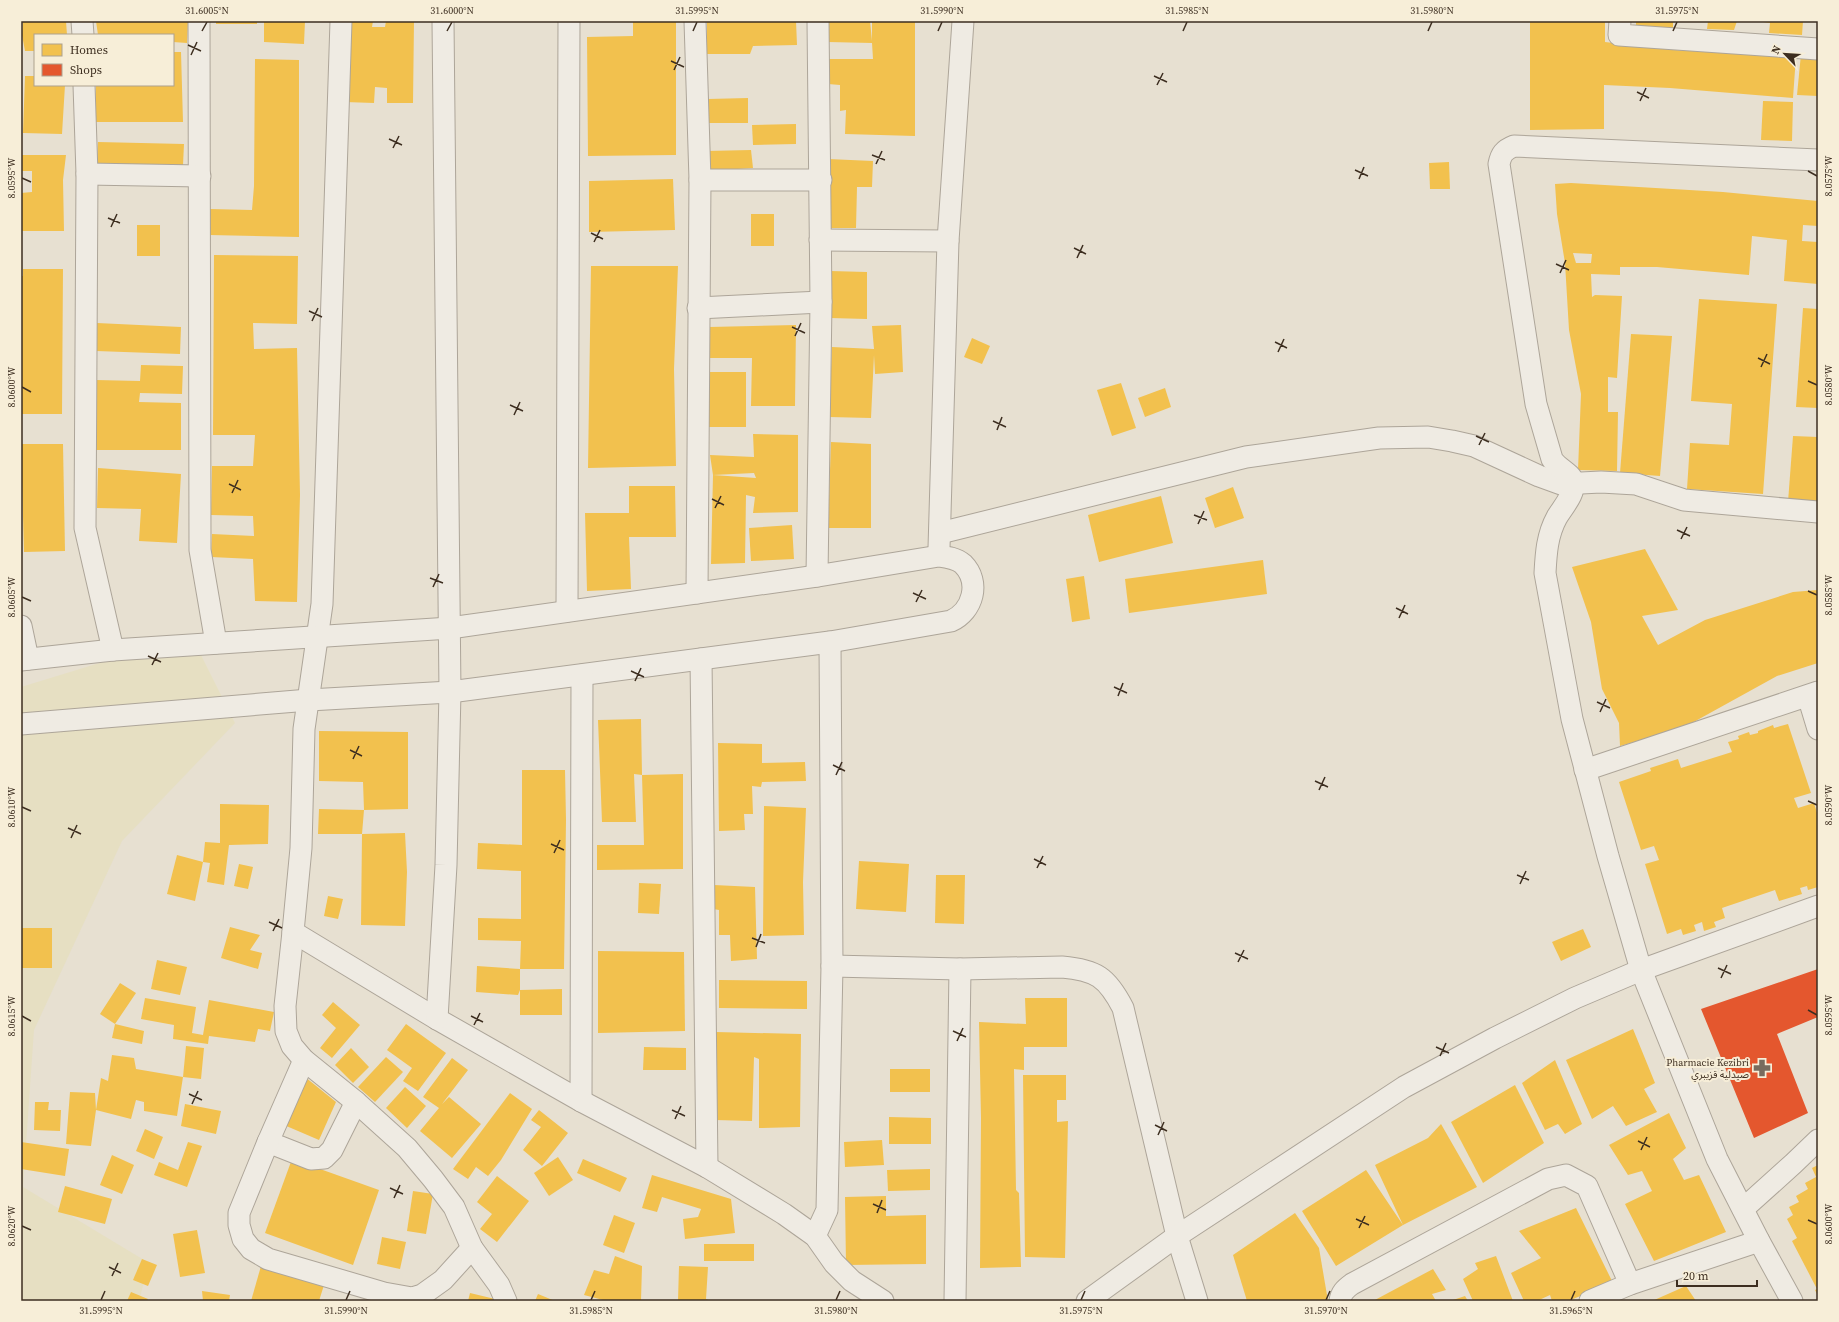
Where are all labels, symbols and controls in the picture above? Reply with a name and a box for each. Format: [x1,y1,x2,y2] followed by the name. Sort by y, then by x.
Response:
[185,4,229,17] text: 31.6005°N
[430,4,474,17] text: 31.6000°N
[675,4,719,17] text: 31.5995°N
[920,4,964,17] text: 31.5990°N
[1165,4,1209,17] text: 31.5985°N
[1410,4,1454,17] text: 31.5980°N
[1655,4,1699,17] text: 31.5975°N
[34,34,174,86] legend
[1765,34,1805,74] north arrow
[70,42,108,58] text: Homes
[1768,43,1785,57] text: N
[70,62,102,78] text: Shops
[1822,155,1835,196] text: 8.0575°W
[5,157,18,198] text: 8.0595°W
[1822,364,1835,405] text: 8.0580°W
[5,366,18,407] text: 8.0600°W
[1822,574,1835,615] text: 8.0585°W
[5,576,18,617] text: 8.0605°W
[1822,784,1835,825] text: 8.0590°W
[5,786,18,827] text: 8.0610°W
[1822,994,1835,1035] text: 8.0595°W
[5,995,18,1036] text: 8.0615°W
[1666,1056,1749,1082] place label: Pharmacie Kezibri صيدلية قزيبري
[1752,1058,1772,1078] pharmacy icon: Pharmacie Kezibri صيدلية قزيبري
[1822,1203,1835,1244] text: 8.0600°W
[5,1205,18,1246] text: 8.0620°W
[1677,1262,1757,1288] scale bar
[1683,1268,1709,1284] text: 20 m
[79,1304,123,1317] text: 31.5995°N
[324,1304,368,1317] text: 31.5990°N
[569,1304,613,1317] text: 31.5985°N
[814,1304,858,1317] text: 31.5980°N
[1059,1304,1103,1317] text: 31.5975°N
[1304,1304,1348,1317] text: 31.5970°N
[1549,1304,1593,1317] text: 31.5965°N

